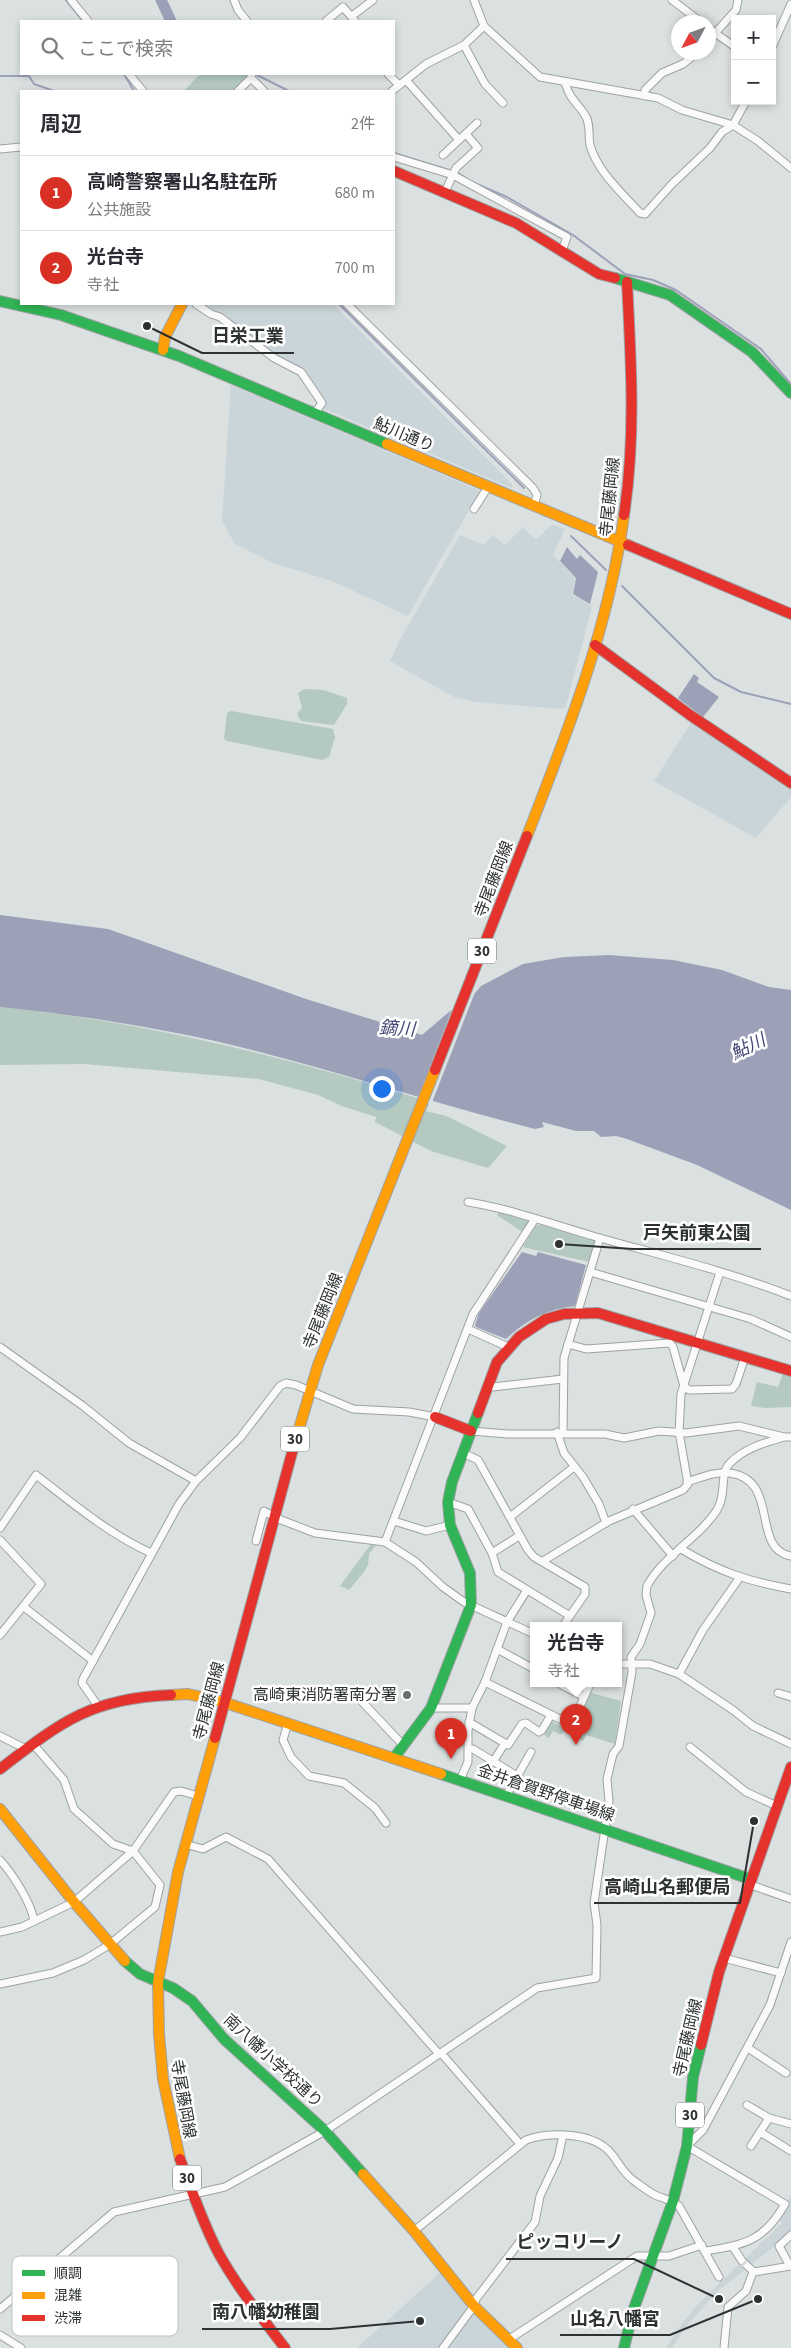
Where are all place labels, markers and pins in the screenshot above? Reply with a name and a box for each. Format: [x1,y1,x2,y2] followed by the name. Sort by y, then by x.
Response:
[202,320,294,353] callout: 日栄工業
[633,1216,761,1249] callout: 戸矢前東公園
[253,1684,397,1706] place label: 高崎東消防署南分署
[401,1689,413,1701] marker: 高崎東消防署南分署
[560,1704,592,1745] pin: 2
[435,1718,467,1759] pin: 1
[594,1870,740,1903] callout: 高崎山名郵便局
[506,2226,634,2259] callout: ピッコリーノ
[202,2296,330,2329] callout: 南八幡幼稚園
[560,2302,670,2335] callout: 山名八幡宮

